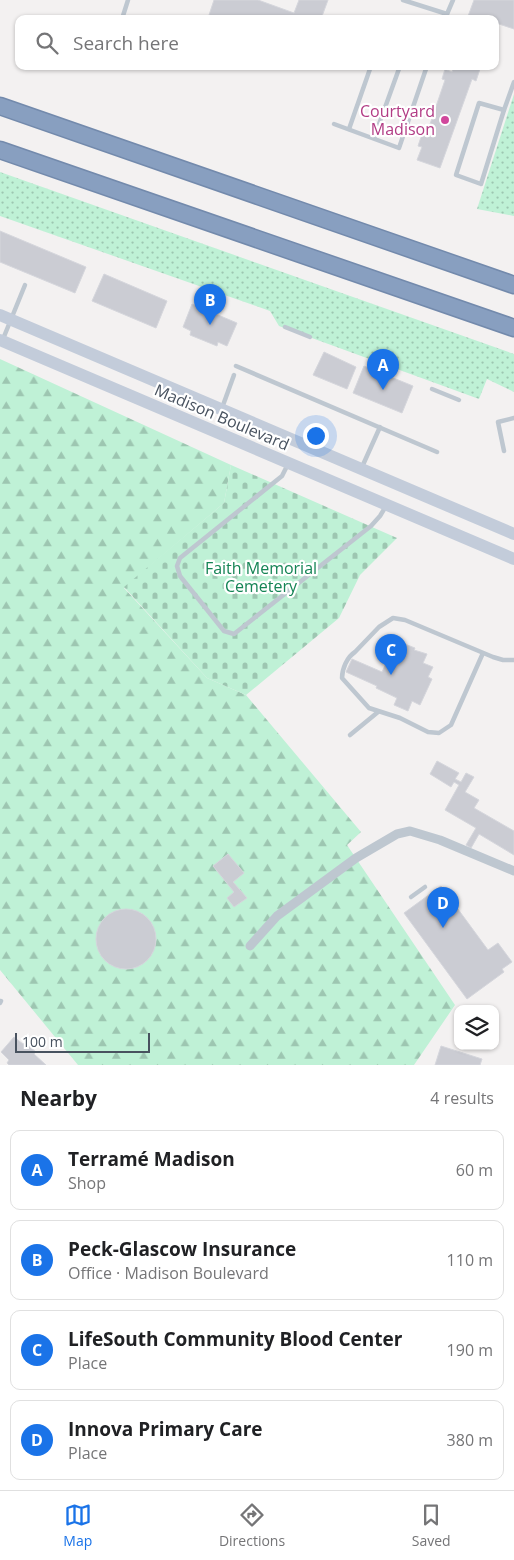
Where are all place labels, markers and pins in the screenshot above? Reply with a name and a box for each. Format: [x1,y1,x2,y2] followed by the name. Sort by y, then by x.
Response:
[360,100,435,140] place label: Courtyard Madison
[439,114,451,126] marker: Courtyard Madison
[194,284,226,325] pin: B
[367,349,399,390] pin: A
[375,634,407,675] pin: C
[427,887,459,928] pin: D

